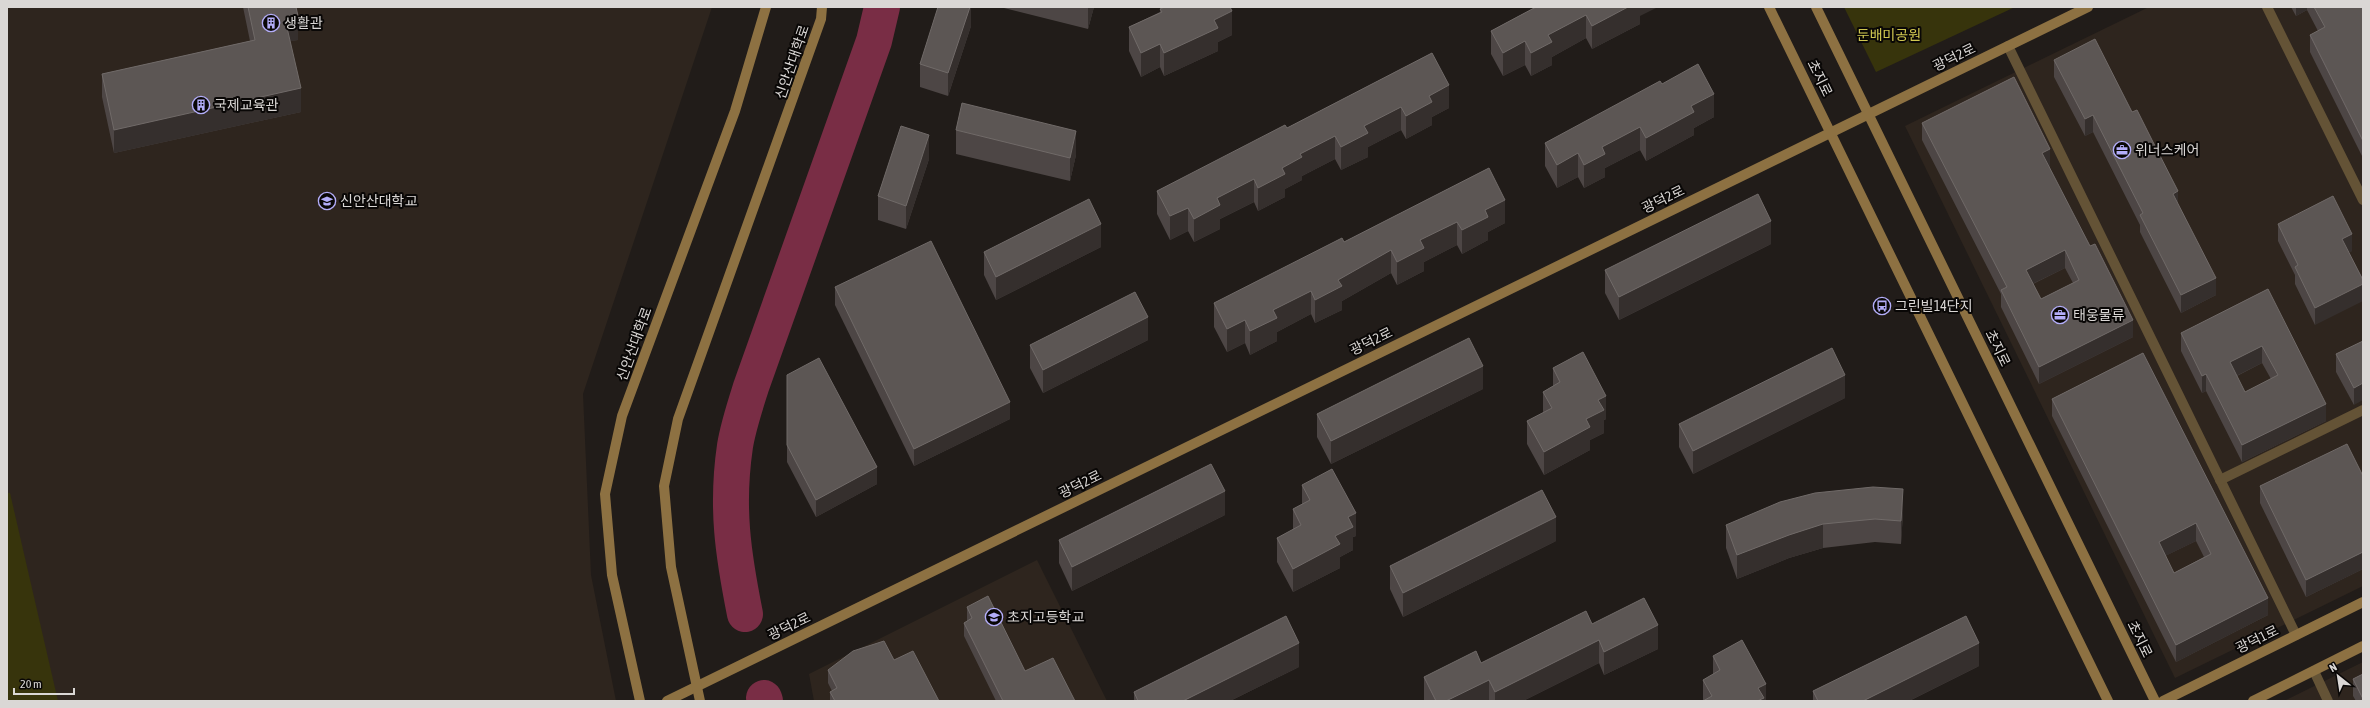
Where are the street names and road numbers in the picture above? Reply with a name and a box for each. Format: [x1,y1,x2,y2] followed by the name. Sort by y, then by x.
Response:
[772,23,812,101] street label: 신안산대학로
[1930,40,1978,74] street label: 광덕2로
[1804,57,1836,99] street label: 초지로
[1639,182,1687,216] street label: 광덕2로
[613,305,655,383] street label: 신안산대학로
[1347,324,1395,358] street label: 광덕2로
[1982,327,2014,369] street label: 초지로
[1056,467,1104,501] street label: 광덕2로
[765,609,813,643] street label: 광덕2로
[2124,618,2156,660] street label: 초지로
[2233,622,2281,656] street label: 광덕1로

